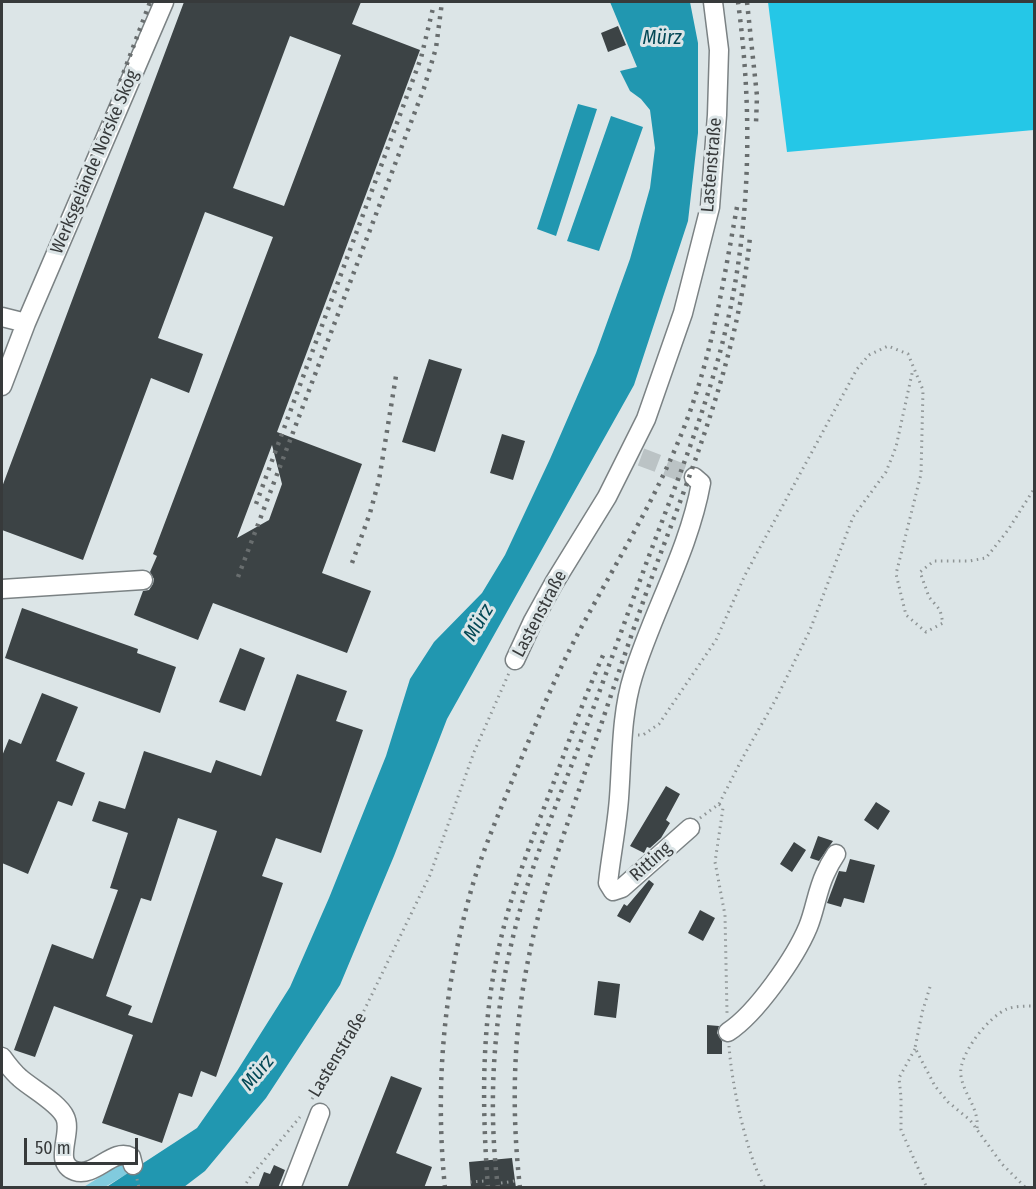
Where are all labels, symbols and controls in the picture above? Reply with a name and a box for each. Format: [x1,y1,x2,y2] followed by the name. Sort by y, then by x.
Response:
[642,26,682,50] water label: Mürz
[46,67,144,257] street label: Werksgelände Norske Skog
[697,117,727,213] street label: Lastenstraße
[508,567,572,661] street label: Lastenstraße
[459,600,499,646] water label: Mürz
[626,838,676,886] street label: Ritting
[304,1009,372,1101] street label: Lastenstraße
[236,1050,280,1096] water label: Mürz
[27,1126,141,1164] scale bar
[35,1137,71,1159] text: 50 m

